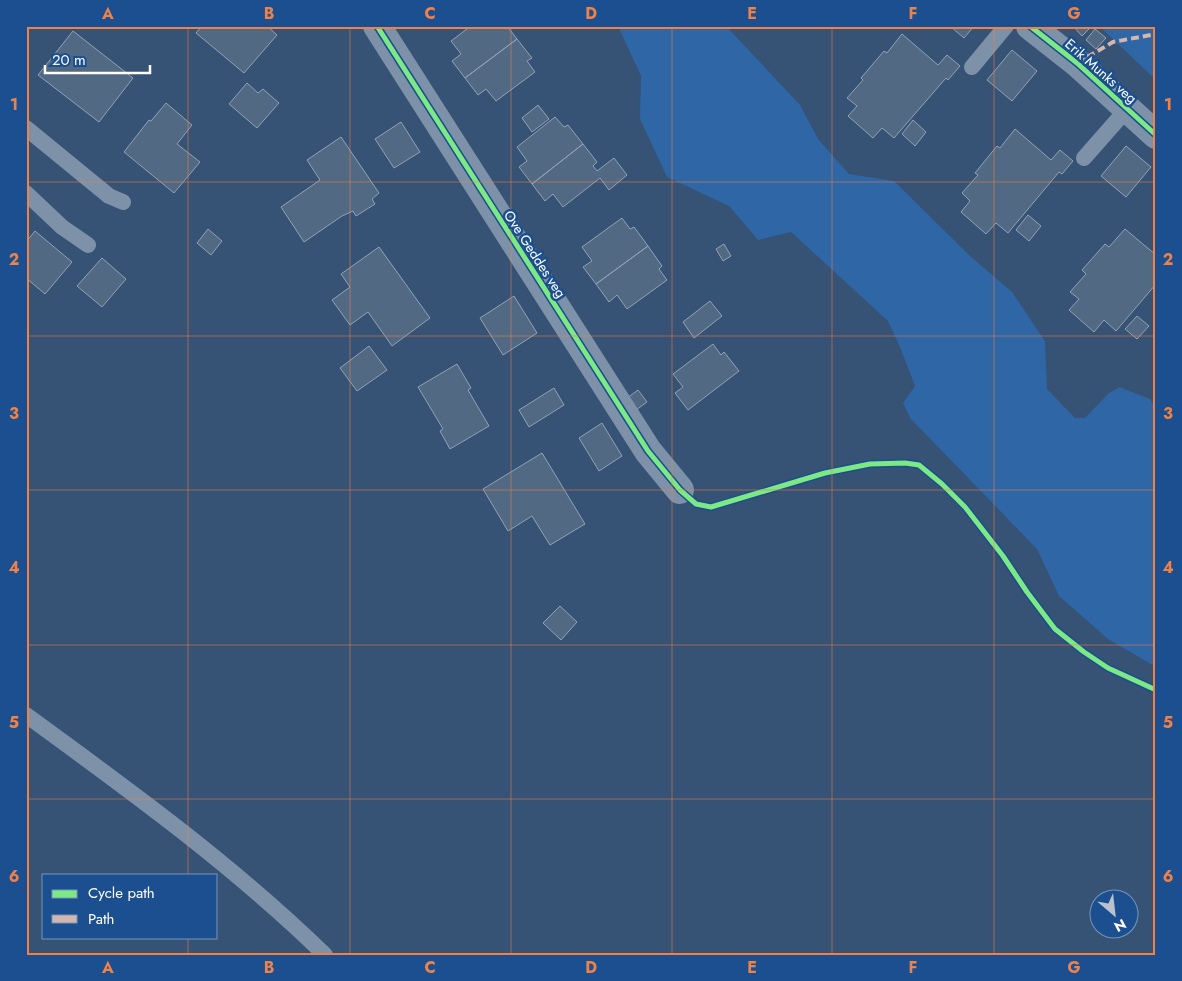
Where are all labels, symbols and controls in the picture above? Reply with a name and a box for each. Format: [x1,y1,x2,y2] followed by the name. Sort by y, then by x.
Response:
[101,2,114,25] text: A
[264,2,274,25] text: B
[424,2,436,25] text: C
[585,2,597,25] text: D
[747,2,757,25] text: E
[909,2,917,25] text: F
[1067,2,1081,25] text: G
[1061,34,1141,108] street label: Erik Munks veg
[45,42,150,74] scale bar
[52,49,86,71] text: 20 m
[10,93,18,116] text: 1
[1164,93,1172,116] text: 1
[499,206,571,302] street label: Ove Geddes veg
[9,248,19,271] text: 2
[1163,248,1173,271] text: 2
[9,402,19,425] text: 3
[1163,402,1173,425] text: 3
[8,556,20,579] text: 4
[1162,556,1174,579] text: 4
[9,711,19,734] text: 5
[1163,711,1173,734] text: 5
[9,865,19,888] text: 6
[1163,865,1173,888] text: 6
[42,874,218,938] legend
[88,882,155,904] text: Cycle path
[1090,888,1140,938] north arrow
[88,908,114,930] text: Path
[1110,914,1130,937] text: N
[101,956,114,979] text: A
[264,956,274,979] text: B
[424,956,436,979] text: C
[585,956,597,979] text: D
[747,956,757,979] text: E
[909,956,917,979] text: F
[1067,956,1081,979] text: G

